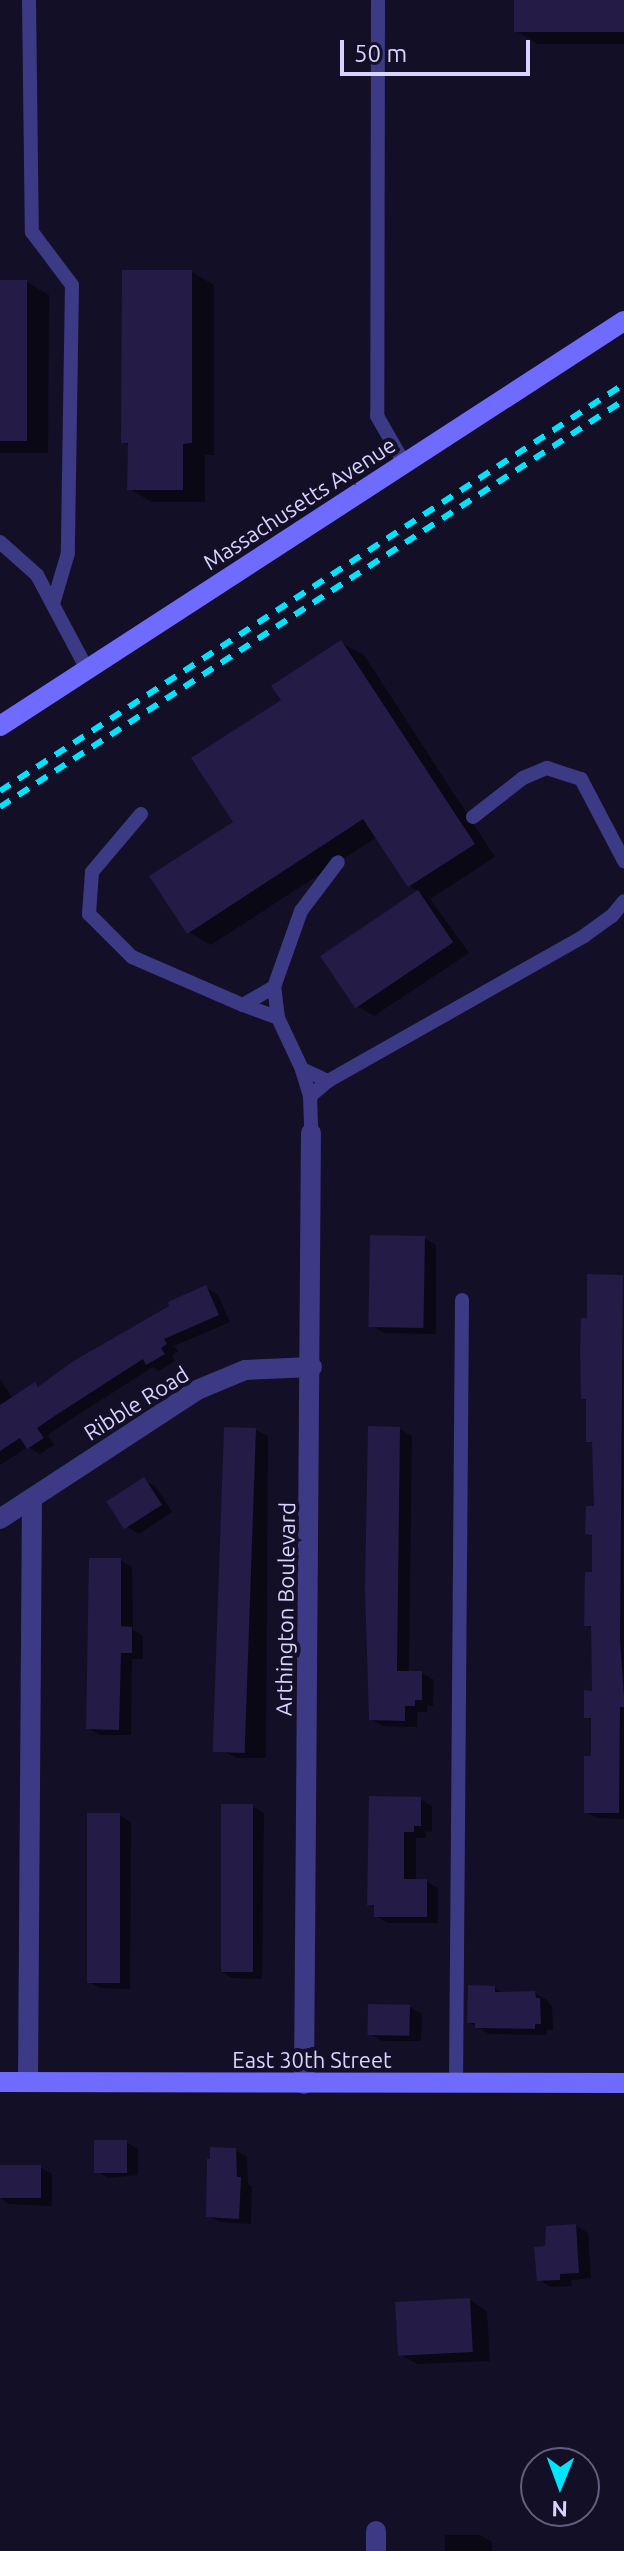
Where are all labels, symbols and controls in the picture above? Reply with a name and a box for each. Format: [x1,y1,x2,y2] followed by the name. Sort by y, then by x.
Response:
[344,24,534,74] scale bar
[354,40,407,67] text: 50 m
[198,431,400,575] street label: Massachusetts Avenue
[79,1360,193,1446] street label: Ribble Road
[270,1502,300,1716] street label: Arthington Boulevard
[232,2047,392,2073] street label: East 30th Street
[520,2447,600,2527] north arrow
[551,2497,568,2522] text: N

